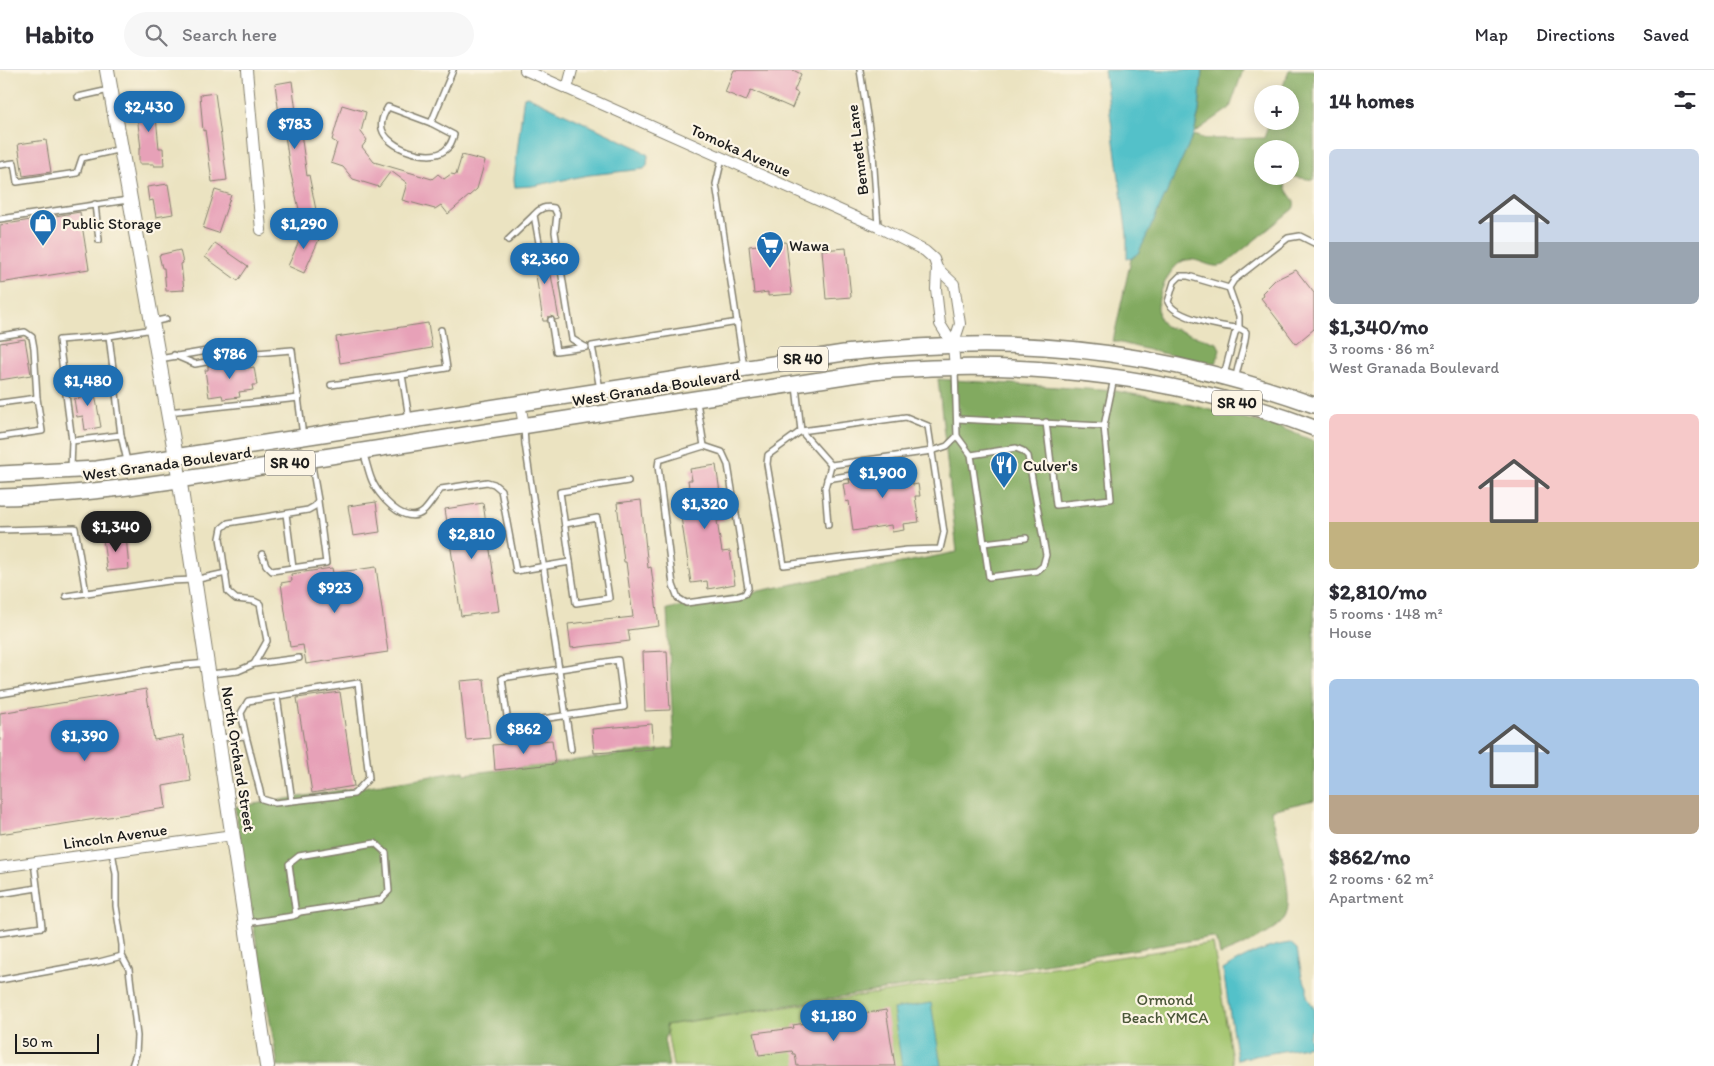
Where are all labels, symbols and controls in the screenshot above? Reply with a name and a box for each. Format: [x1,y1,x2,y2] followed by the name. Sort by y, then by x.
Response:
[124,12,474,57] search box
[25,20,94,49] text: Habito
[142,21,170,49] icon: search
[182,23,277,46] text: Search here
[1475,24,1508,46] text: Map
[1536,24,1615,46] text: Directions
[1643,24,1689,46] text: Saved
[1254,85,1299,185] map controls
[1254,85,1299,130] button: +
[1671,86,1699,114] icon: filters
[1329,88,1414,113] text: 14 homes
[108,90,190,133] pin: $2,430
[125,97,173,116] text: $2,430
[843,104,872,196] street label: Bennett Lane
[265,108,325,150] pin: $783
[278,114,312,133] text: $783
[688,120,794,181] street label: Tomoka Avenue
[1254,140,1299,185] button: −
[1469,181,1559,271] icon: home
[28,208,58,247] shop icon: Public Storage
[263,208,345,250] pin: $1,290
[62,214,161,233] place label: Public Storage
[281,214,327,233] text: $1,290
[755,230,785,269] supermarket icon: Wawa
[789,236,829,255] place label: Wawa
[504,242,586,285] pin: $2,360
[521,249,569,268] text: $2,360
[1329,314,1429,339] text: $1,340/mo
[200,338,260,380] pin: $786
[1329,339,1434,358] text: 3 rooms · 86 m²
[213,344,247,363] text: $786
[778,346,828,372] road number: SR 40
[1329,358,1499,377] text: West Granada Boulevard
[47,364,129,407] pin: $1,480
[571,365,742,410] street label: West Granada Boulevard
[64,371,112,390] text: $1,480
[1212,390,1262,416] road number: SR 40
[82,442,253,485] street label: West Granada Boulevard
[1469,446,1559,536] icon: home
[265,450,315,476] road number: SR 40
[989,450,1019,489] restaurant icon: Culver's
[842,456,924,499] pin: $1,900
[1023,456,1078,475] place label: Culver's
[859,463,907,482] text: $1,900
[664,488,746,530] pin: $1,320
[682,494,728,513] text: $1,320
[75,510,157,553] pin: $1,340
[92,517,140,536] text: $1,340
[431,518,513,560] pin: $2,810
[449,524,495,543] text: $2,810
[305,572,365,614] pin: $923
[318,578,352,597] text: $923
[1329,579,1427,604] text: $2,810/mo
[1329,604,1443,623] text: 5 rooms · 148 m²
[1329,623,1372,642] text: House
[218,685,259,833] street label: North Orchard Street
[1469,711,1559,801] icon: home
[494,712,554,755] pin: $862
[507,719,541,738] text: $862
[44,720,126,762] pin: $1,390
[62,726,108,745] text: $1,390
[62,820,168,853] street label: Lincoln Avenue
[1329,844,1410,869] text: $862/mo
[1329,869,1434,888] text: 2 rooms · 62 m²
[1329,888,1404,907] text: Apartment
[1121,990,1209,1027] park label: Ormond Beach YMCA
[793,1000,875,1042] pin: $1,180
[811,1006,857,1025] text: $1,180
[15,1031,99,1054] scale bar
[22,1034,53,1051] text: 50 m

